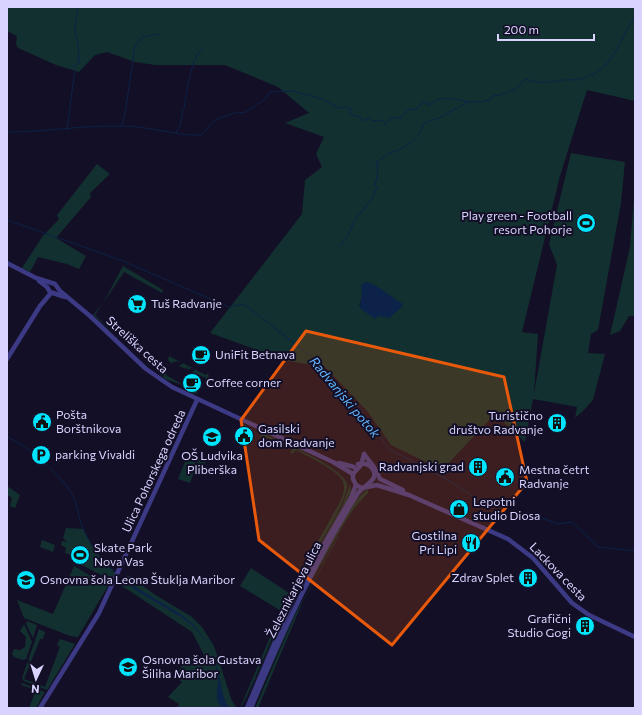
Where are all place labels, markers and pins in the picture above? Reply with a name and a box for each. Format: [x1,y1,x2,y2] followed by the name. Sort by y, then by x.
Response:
[461,208,572,236] place label: Play green - Football resort Pohorje
[575,212,597,234] sports icon: Play green - Football resort Pohorje
[126,293,148,315] supermarket icon: Tuš Radvanje
[151,296,222,310] place label: Tuš Radvanje
[190,344,212,366] cafe icon: UniFit Betnava
[215,347,295,361] place label: UniFit Betnava
[181,372,203,394] cafe icon: Coffee corner
[206,375,281,389] place label: Coffee corner
[56,407,121,435] place label: Pošta Borštnikova
[449,408,543,436] place label: Turistično društvo Radvanje
[31,411,53,433] public building icon: Pošta Borštnikova
[546,412,568,434] building icon: Turistično društvo Radvanje
[258,421,335,449] place label: Gasilski dom Radvanje
[233,425,255,447] public building icon: Gasilski dom Radvanje
[201,426,223,448] school or university icon: OŠ Ludvika Pliberška
[30,444,52,466] parking icon: parking Vivaldi
[55,447,135,461] place label: parking Vivaldi
[181,448,243,476] place label: OŠ Ludvika Pliberška
[467,456,489,478] building icon: Radvanjski grad
[379,459,464,473] place label: Radvanjski grad
[519,462,589,490] place label: Mestna četrt Radvanje
[494,466,516,488] public building icon: Mestna četrt Radvanje
[473,494,540,522] place label: Lepotni studio Diosa
[448,498,470,520] shop icon: Lepotni studio Diosa
[412,528,457,556] place label: Gostilna Pri Lipi
[460,532,482,554] restaurant icon: Gostilna Pri Lipi
[94,540,153,568] place label: Skate Park Nova Vas
[69,544,91,566] sports icon: Skate Park Nova Vas
[517,567,539,589] building icon: Zdrav Splet
[15,569,37,591] school or university icon: Osnovna šola Leona Štuklja Maribor
[451,570,514,584] place label: Zdrav Splet
[40,572,235,586] place label: Osnovna šola Leona Štuklja Maribor
[507,611,571,639] place label: Grafični Studio Gogi
[574,615,596,637] building icon: Grafični Studio Gogi
[142,652,261,680] place label: Osnovna šola Gustava Šiliha Maribor
[117,656,139,678] school or university icon: Osnovna šola Gustava Šiliha Maribor

